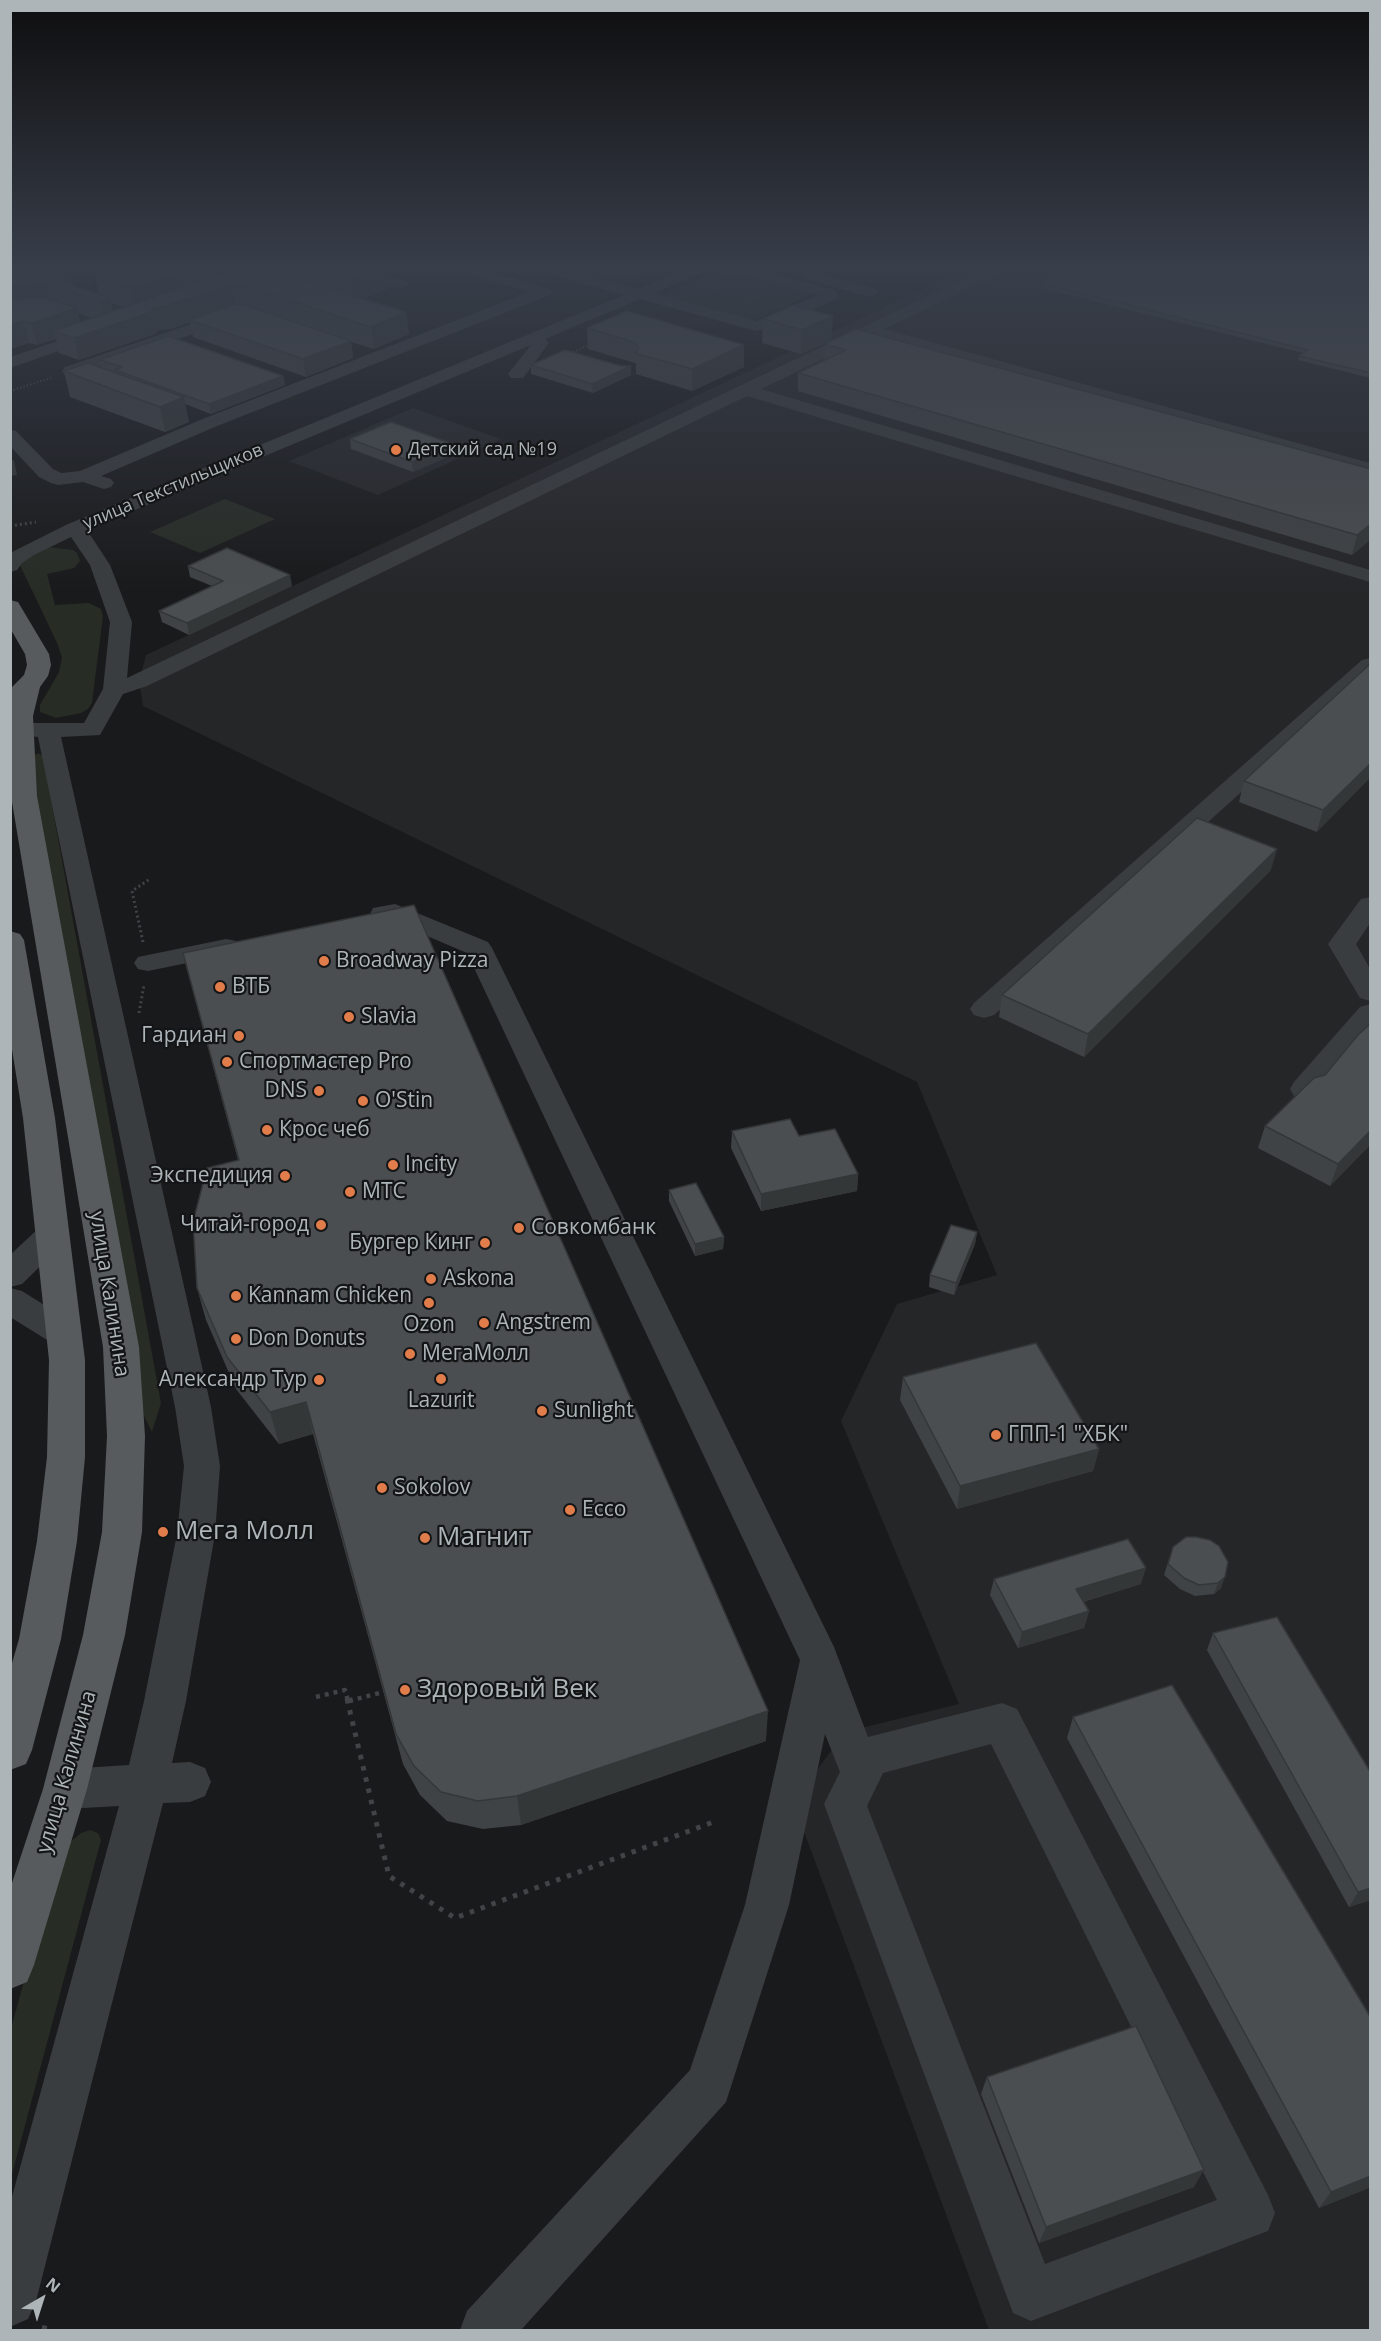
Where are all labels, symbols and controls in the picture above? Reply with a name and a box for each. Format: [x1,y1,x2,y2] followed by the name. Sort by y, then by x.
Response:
[80,439,266,535] street label: улица Текстильщиков
[408,439,557,461] place label: Детский сад №19
[389,443,403,457] marker: Детский сад №19
[336,948,489,974] place label: Broadway Pizza
[317,954,331,968] marker: Broadway Pizza
[232,974,270,1000] place label: ВТБ
[213,980,227,994] marker: ВТБ
[361,1004,417,1030] place label: Slavia
[342,1010,356,1024] marker: Slavia
[141,1023,227,1049] place label: Гардиан
[232,1029,246,1043] marker: Гардиан
[239,1049,412,1075] place label: Спортмастер Pro
[220,1055,234,1069] marker: Спортмастер Pro
[264,1078,307,1104] place label: DNS
[312,1084,326,1098] marker: DNS
[375,1088,433,1114] place label: O'Stin
[356,1094,370,1108] marker: O'Stin
[279,1117,370,1143] place label: Крос чеб
[260,1123,274,1137] marker: Крос чеб
[405,1152,457,1178] place label: Incity
[386,1158,400,1172] marker: Incity
[150,1163,273,1189] place label: Экспедиция
[278,1169,292,1183] marker: Экспедиция
[362,1179,406,1205] place label: МТС
[343,1185,357,1199] marker: МТС
[83,1209,135,1379] street label: улица Калинина
[180,1212,309,1238] place label: Читай-город
[531,1215,656,1241] place label: Совкомбанк
[314,1218,328,1232] marker: Читай-город
[512,1221,526,1235] marker: Совкомбанк
[349,1230,473,1256] place label: Бургер Кинг
[478,1236,492,1250] marker: Бургер Кинг
[443,1266,515,1292] place label: Askona
[424,1272,438,1286] marker: Askona
[248,1283,412,1309] place label: Kannam Chicken
[229,1289,243,1303] marker: Kannam Chicken
[422,1296,436,1310] marker: Ozon
[496,1310,591,1336] place label: Angstrem
[403,1312,455,1338] place label: Ozon
[477,1316,491,1330] marker: Angstrem
[248,1326,365,1352] place label: Don Donuts
[229,1332,243,1346] marker: Don Donuts
[422,1341,529,1367] place label: МегаМолл
[403,1347,417,1361] marker: МегаМолл
[159,1367,307,1393] place label: Александр Тур
[434,1372,448,1386] marker: Lazurit
[312,1373,326,1387] marker: Александр Тур
[408,1388,474,1414] place label: Lazurit
[554,1398,634,1424] place label: Sunlight
[535,1404,549,1418] marker: Sunlight
[1008,1422,1128,1448] place label: ГПП-1 "ХБК"
[989,1428,1003,1442] marker: ГПП-1 "ХБК"
[394,1475,470,1501] place label: Sokolov
[375,1481,389,1495] marker: Sokolov
[582,1497,626,1523] place label: Ecco
[563,1503,577,1517] marker: Ecco
[175,1516,314,1548] place label: Мега Молл
[437,1522,531,1554] place label: Магнит
[156,1525,170,1539] marker: Мега Молл
[418,1531,432,1545] marker: Магнит
[417,1674,597,1706] place label: Здоровый Век
[398,1683,412,1697] marker: Здоровый Век
[32,1688,102,1856] street label: улица Калинина
[12,2269,72,2329] north arrow
[41,2272,65,2298] text: N

